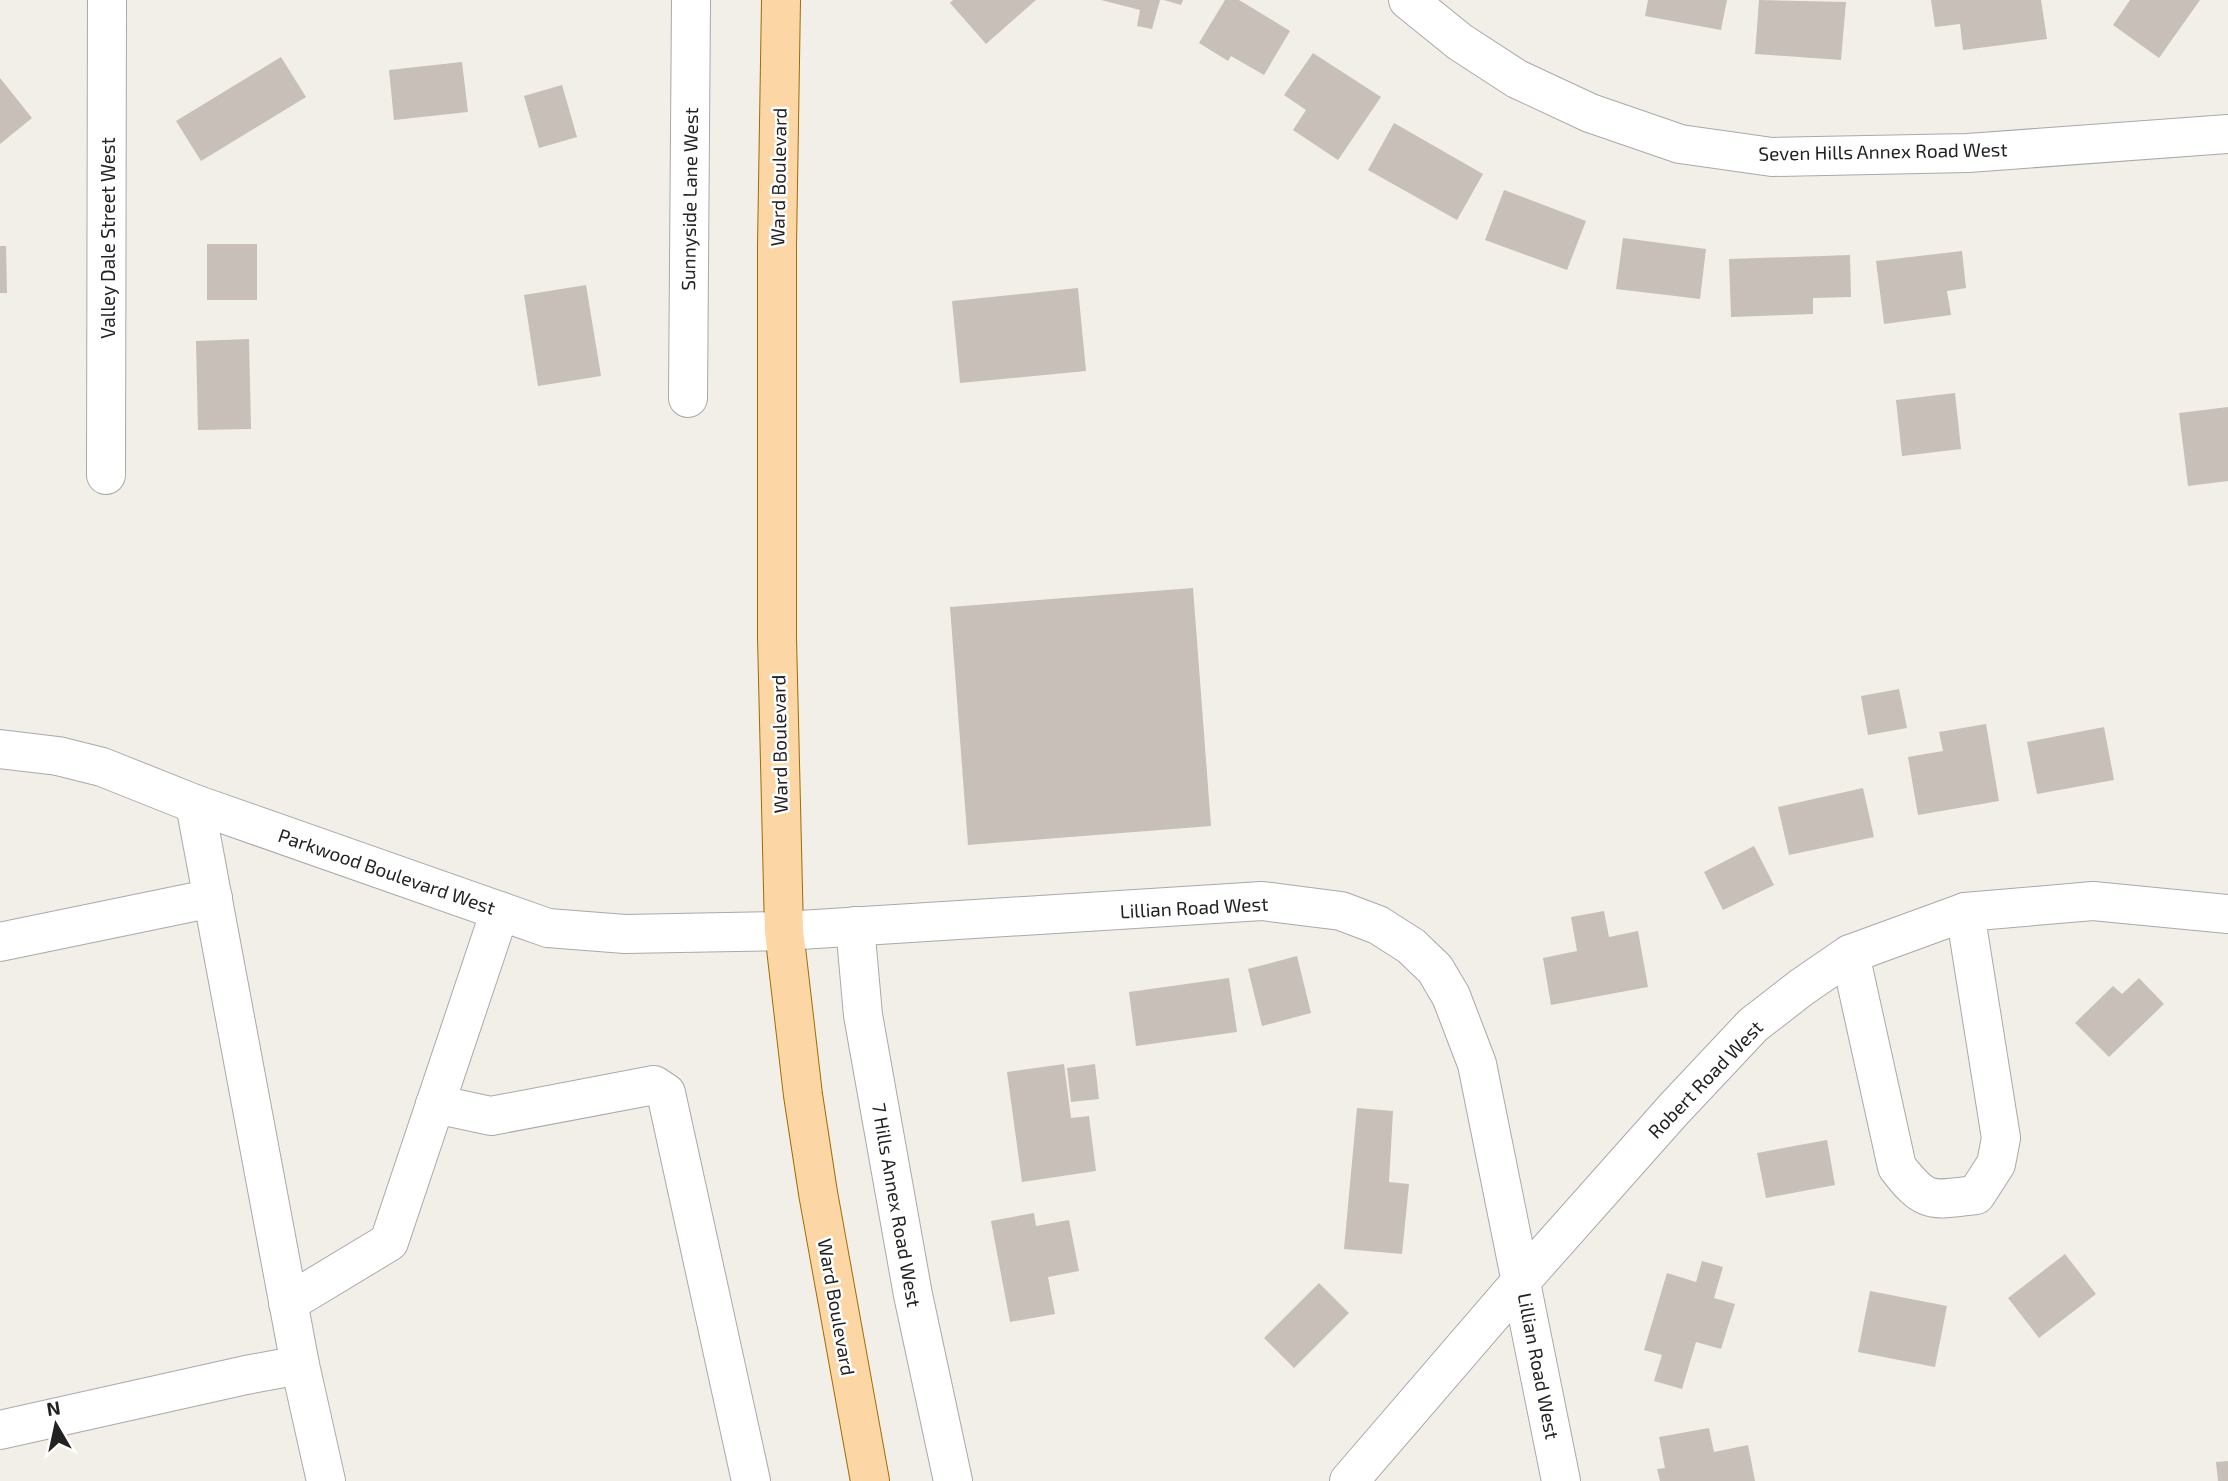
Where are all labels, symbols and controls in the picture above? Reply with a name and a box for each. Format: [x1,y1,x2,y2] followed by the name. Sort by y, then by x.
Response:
[676,107,702,291] street label: Sunnyside Lane West
[765,107,791,247] street label: Ward Boulevard
[96,137,119,339] street label: Valley Dale Street West
[1758,137,2008,165] street label: Seven Hills Annex Road West
[766,674,792,814] street label: Ward Boulevard
[276,823,498,919] street label: Parkwood Boulevard West
[1119,892,1269,922] street label: Lillian Road West
[1643,1015,1767,1143] street label: Robert Road West
[868,1101,926,1309] street label: 7 Hills Annex Road West
[814,1237,860,1377] street label: Ward Boulevard
[1514,1291,1564,1441] street label: Lillian Road West
[21,1390,91,1460] north arrow
[45,1395,62,1420] text: N

